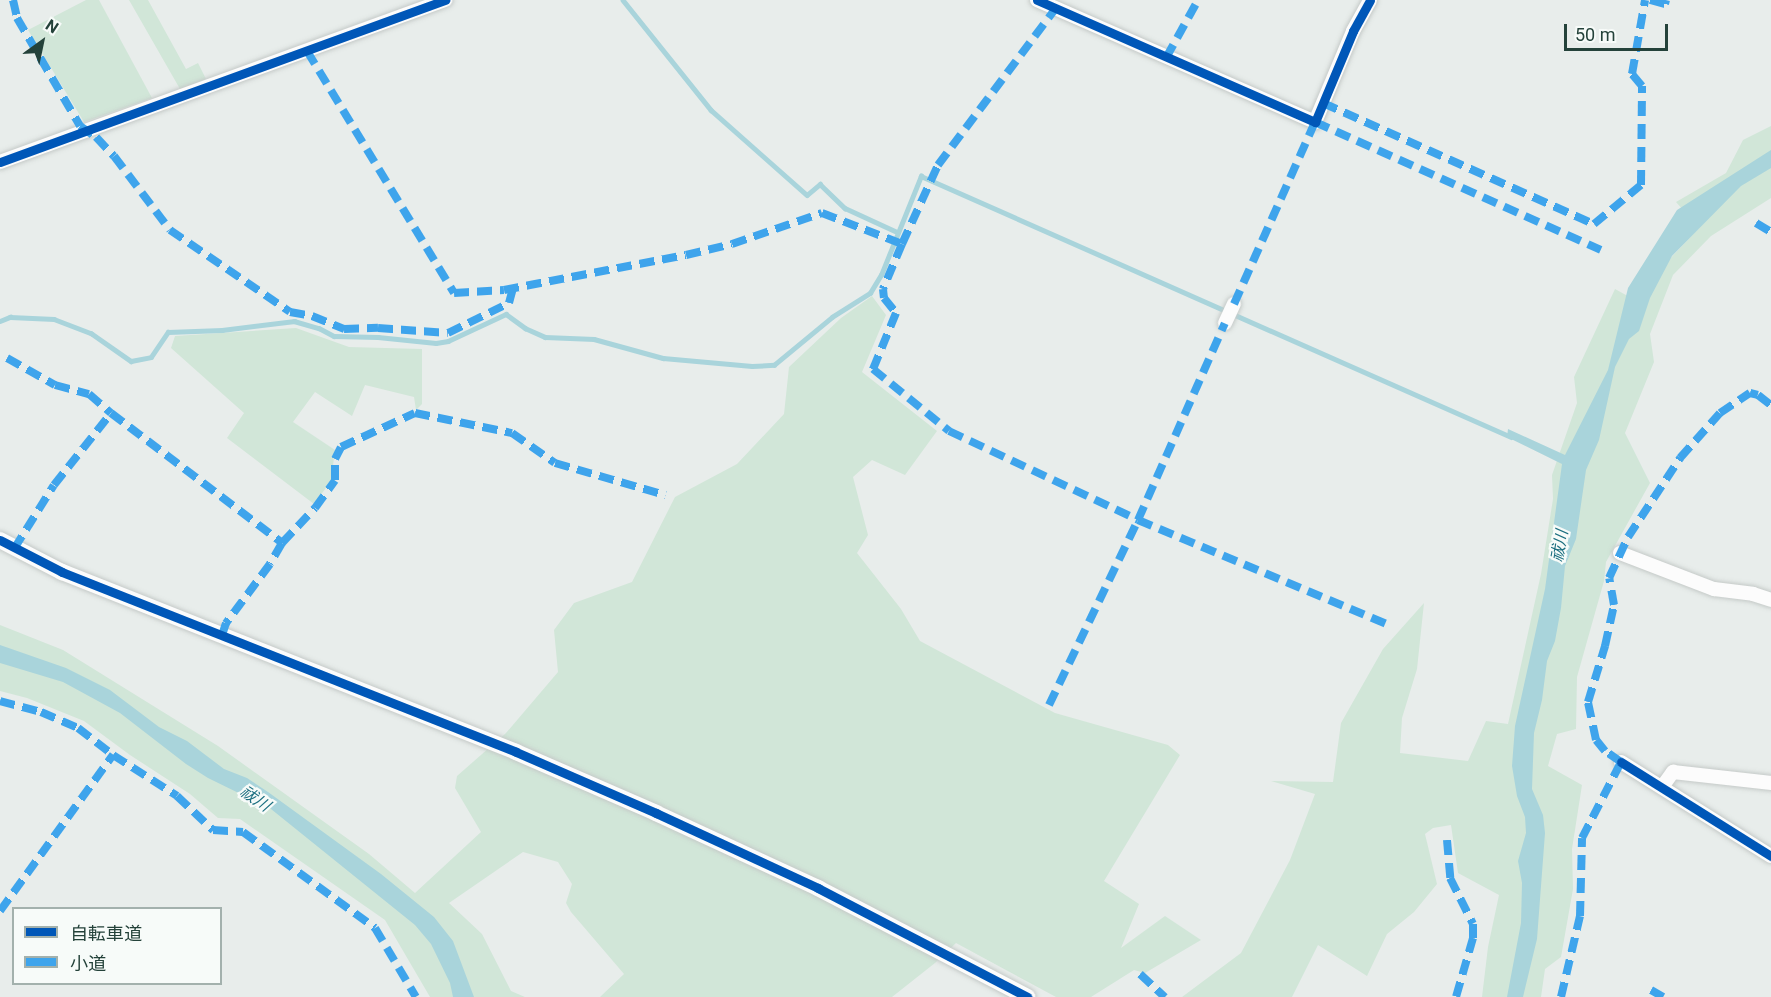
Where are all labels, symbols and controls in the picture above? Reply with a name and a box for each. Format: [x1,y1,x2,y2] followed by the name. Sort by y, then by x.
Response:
[12,12,72,72] north arrow
[1567,12,1670,50] scale bar
[42,15,62,38] text: N
[1575,24,1615,45] text: 50 m
[1548,529,1572,563] water label: 祓川
[236,782,274,816] water label: 祓川
[12,907,222,985] legend
[70,923,142,944] text: 自転車道
[70,953,106,974] text: 小道

